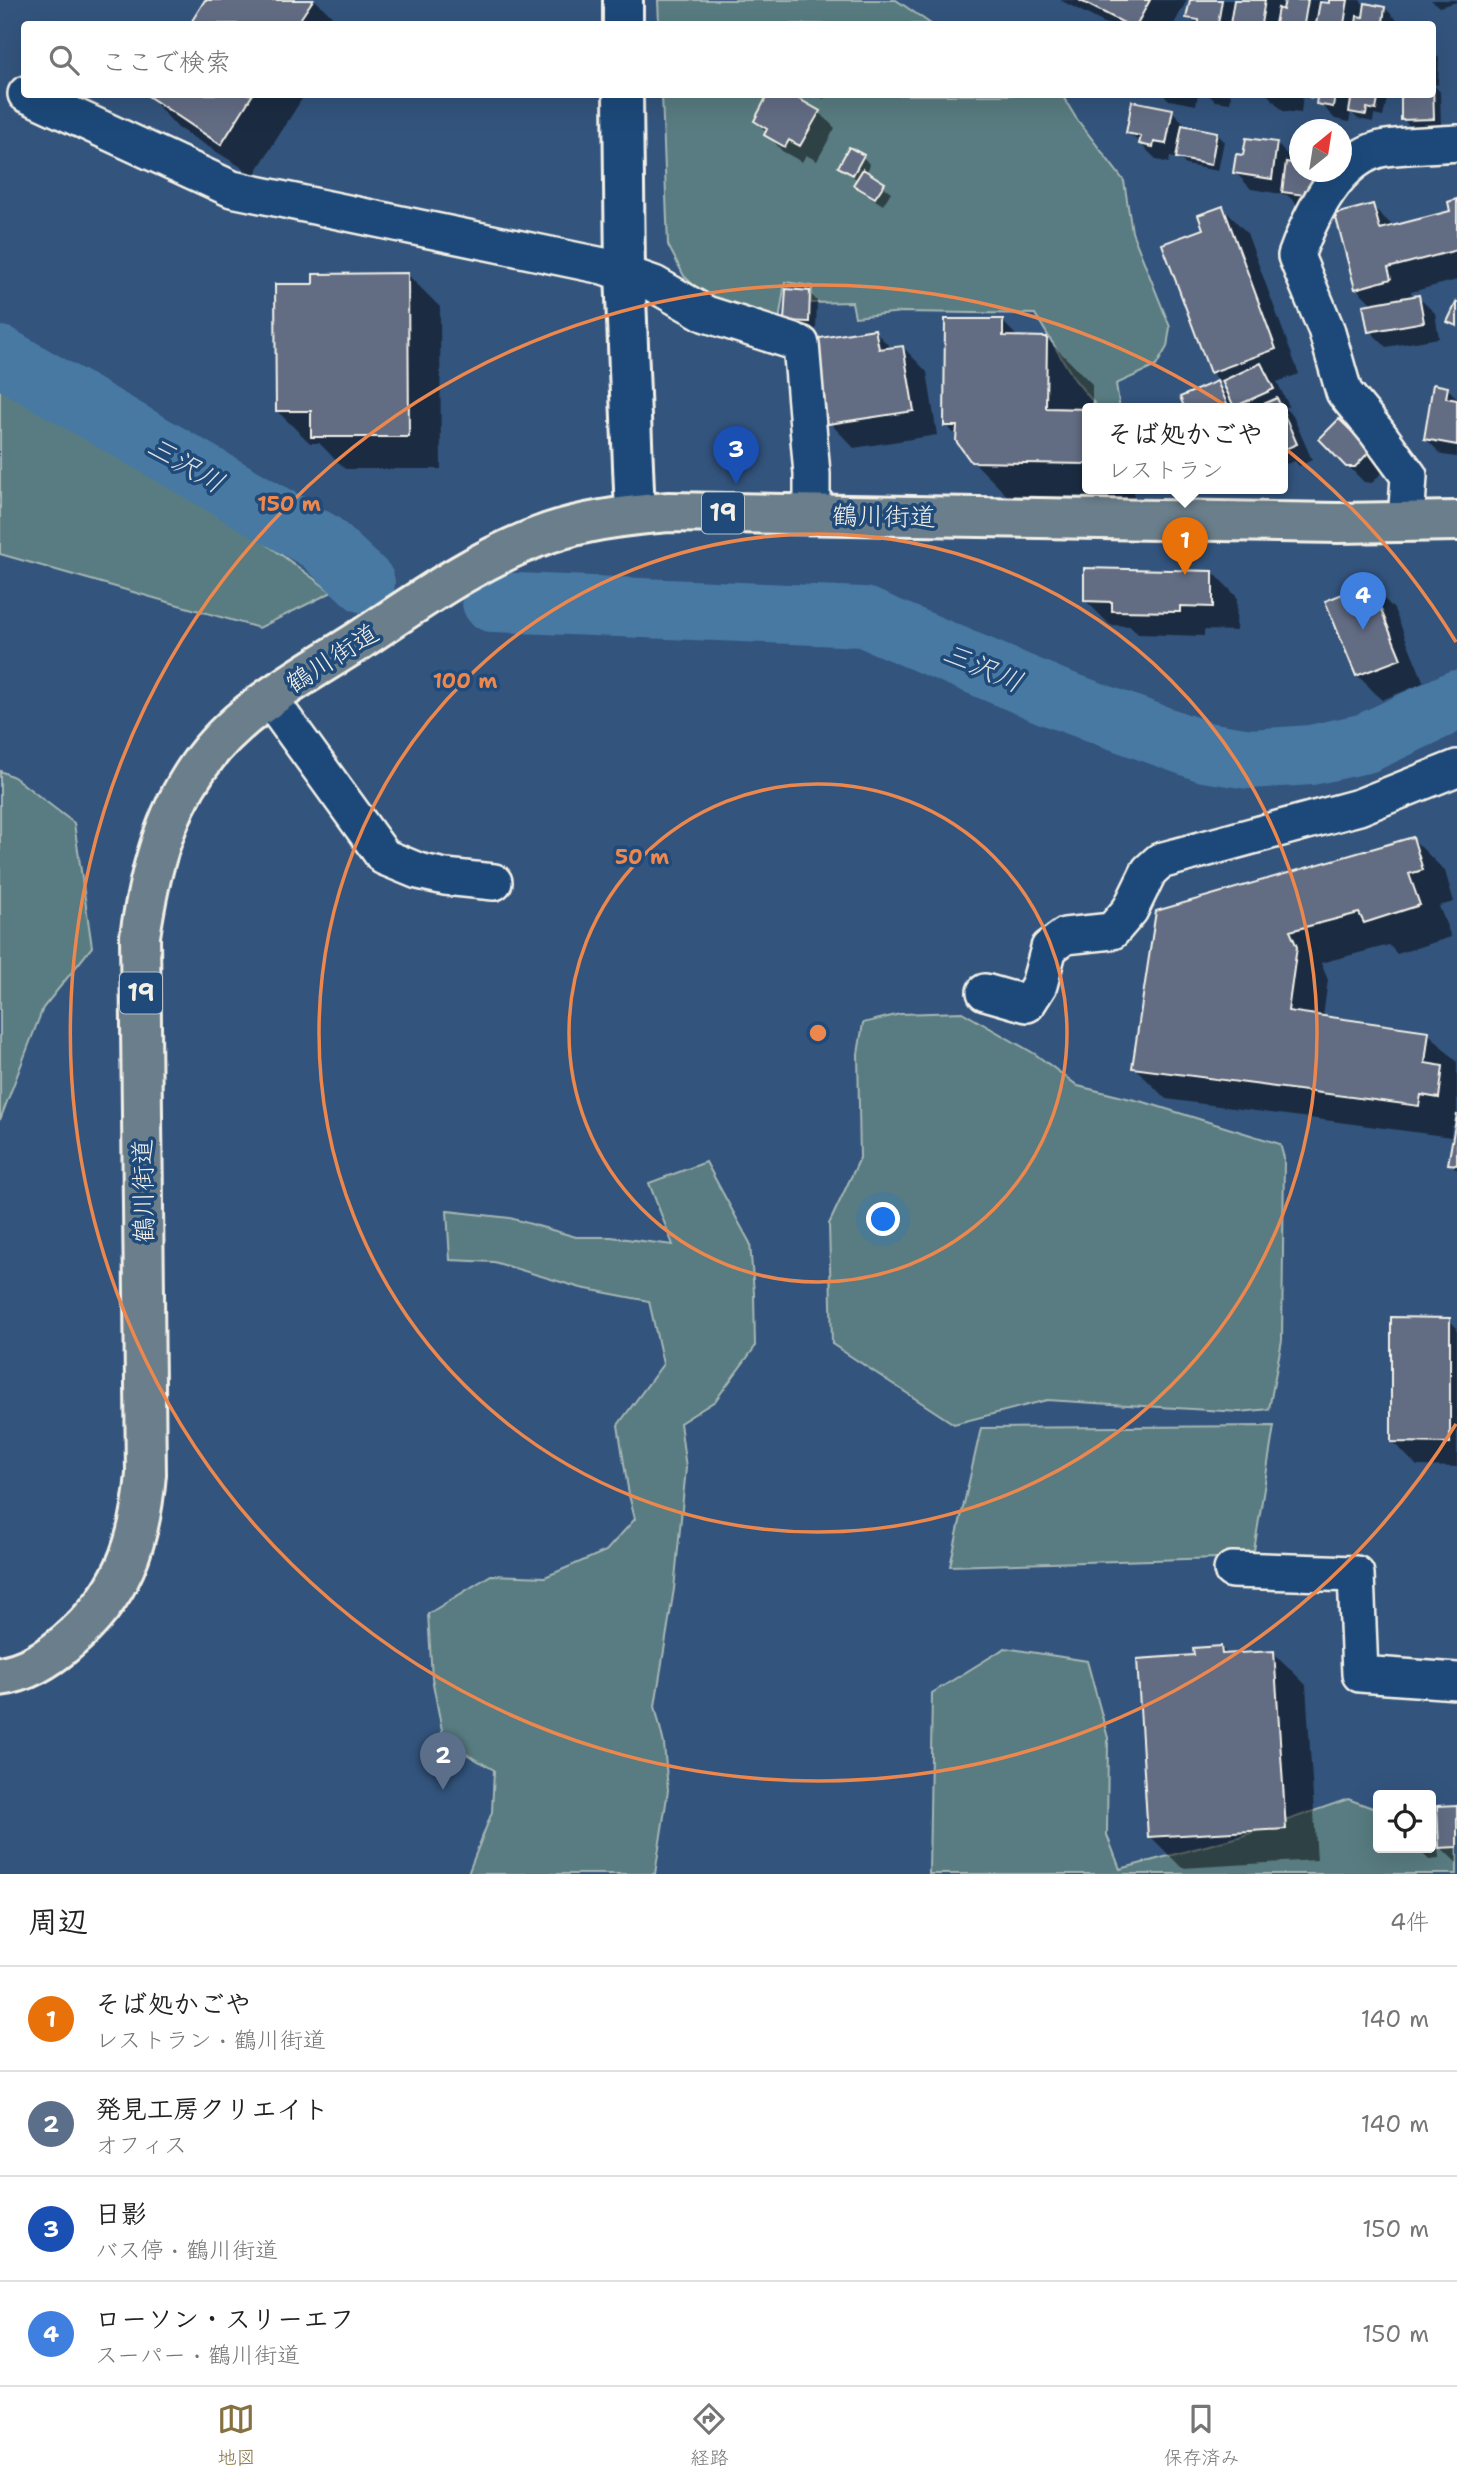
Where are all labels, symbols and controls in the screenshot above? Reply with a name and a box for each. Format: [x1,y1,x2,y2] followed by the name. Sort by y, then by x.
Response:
[21,21,1436,98] search box
[45,41,83,79] icon: search
[101,44,231,79] text: ここで検索
[1289,119,1352,182] north arrow
[1082,403,1288,494] popup
[1107,416,1263,451] text: そば処かごや
[713,426,759,484] pin: 3
[140,427,232,501] water label: 三沢川
[1107,455,1224,485] text: レストラン
[257,490,321,518] text: 150 m
[702,492,744,534] road number: 19
[832,497,936,534] street label: 鶴川街道
[1162,517,1208,575] pin: 1
[1340,572,1386,630] pin: 4
[279,615,385,701] street label: 鶴川街道
[937,633,1029,701] water label: 三沢川
[433,667,497,695] text: 100 m
[615,843,669,871] text: 50 m
[120,973,162,1014] road number: 19
[806,1021,830,1045] centre of rings
[124,1139,161,1243] street label: 鶴川街道
[866,1202,900,1236] your location
[420,1732,466,1790] pin: 2
[1373,1790,1436,1853] map controls
[1373,1790,1436,1853] button: locate
[28,1901,88,1942] text: 周辺
[1390,1907,1429,1937] text: 4件
[95,1986,251,2021] text: そば処かごや
[46,2004,56,2034] text: 1
[1361,2004,1429,2034] text: 140 m
[95,2025,326,2055] text: レストラン · 鶴川街道
[95,2091,329,2126] text: 発見工房クリエイト
[43,2109,59,2139] text: 2
[1361,2109,1429,2139] text: 140 m
[95,2130,187,2160] text: オフィス
[95,2196,147,2231] text: 日影
[43,2214,59,2244] text: 3
[1362,2214,1429,2244] text: 150 m
[95,2235,278,2265] text: バス停 · 鶴川街道
[95,2301,355,2336] text: ローソン・スリーエフ
[43,2319,59,2349] text: 4
[1362,2319,1429,2349] text: 150 m
[95,2340,300,2370] text: スーパー · 鶴川街道
[217,2400,256,2470] tab: 地図
[690,2400,729,2470] tab: 経路
[1163,2400,1240,2470] tab: 保存済み

